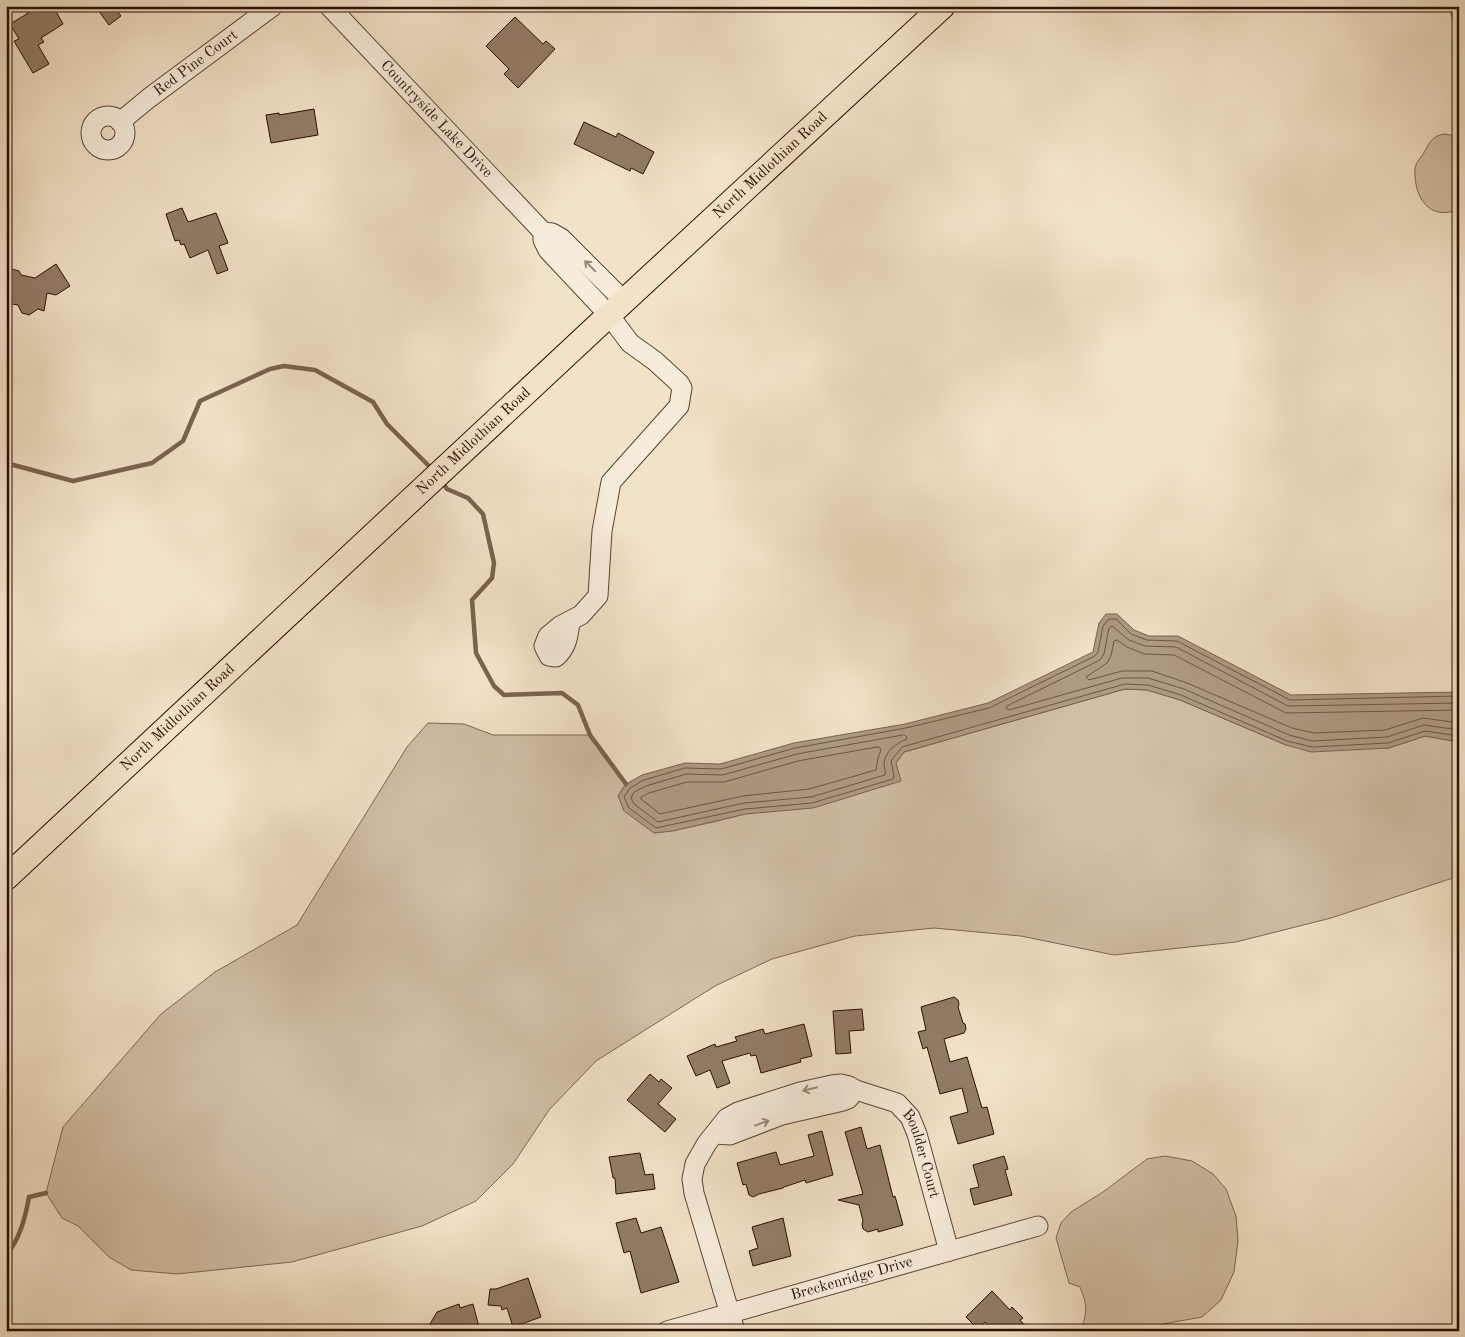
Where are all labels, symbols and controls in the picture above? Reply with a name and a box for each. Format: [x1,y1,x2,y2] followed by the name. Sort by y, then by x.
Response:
[151,27,241,99] street label: Red Pine Court
[378,58,495,181] street label: Countryside Lake Drive
[711,109,831,222] street label: North Midlothian Road
[584,260,596,272] one-way arrow
[414,385,534,498] street label: North Midlothian Road
[118,661,238,774] street label: North Midlothian Road
[802,1085,818,1094] one-way arrow
[899,1106,942,1200] street label: Boulder Court
[754,1118,769,1127] one-way arrow
[789,1254,915,1303] street label: Breckenridge Drive

